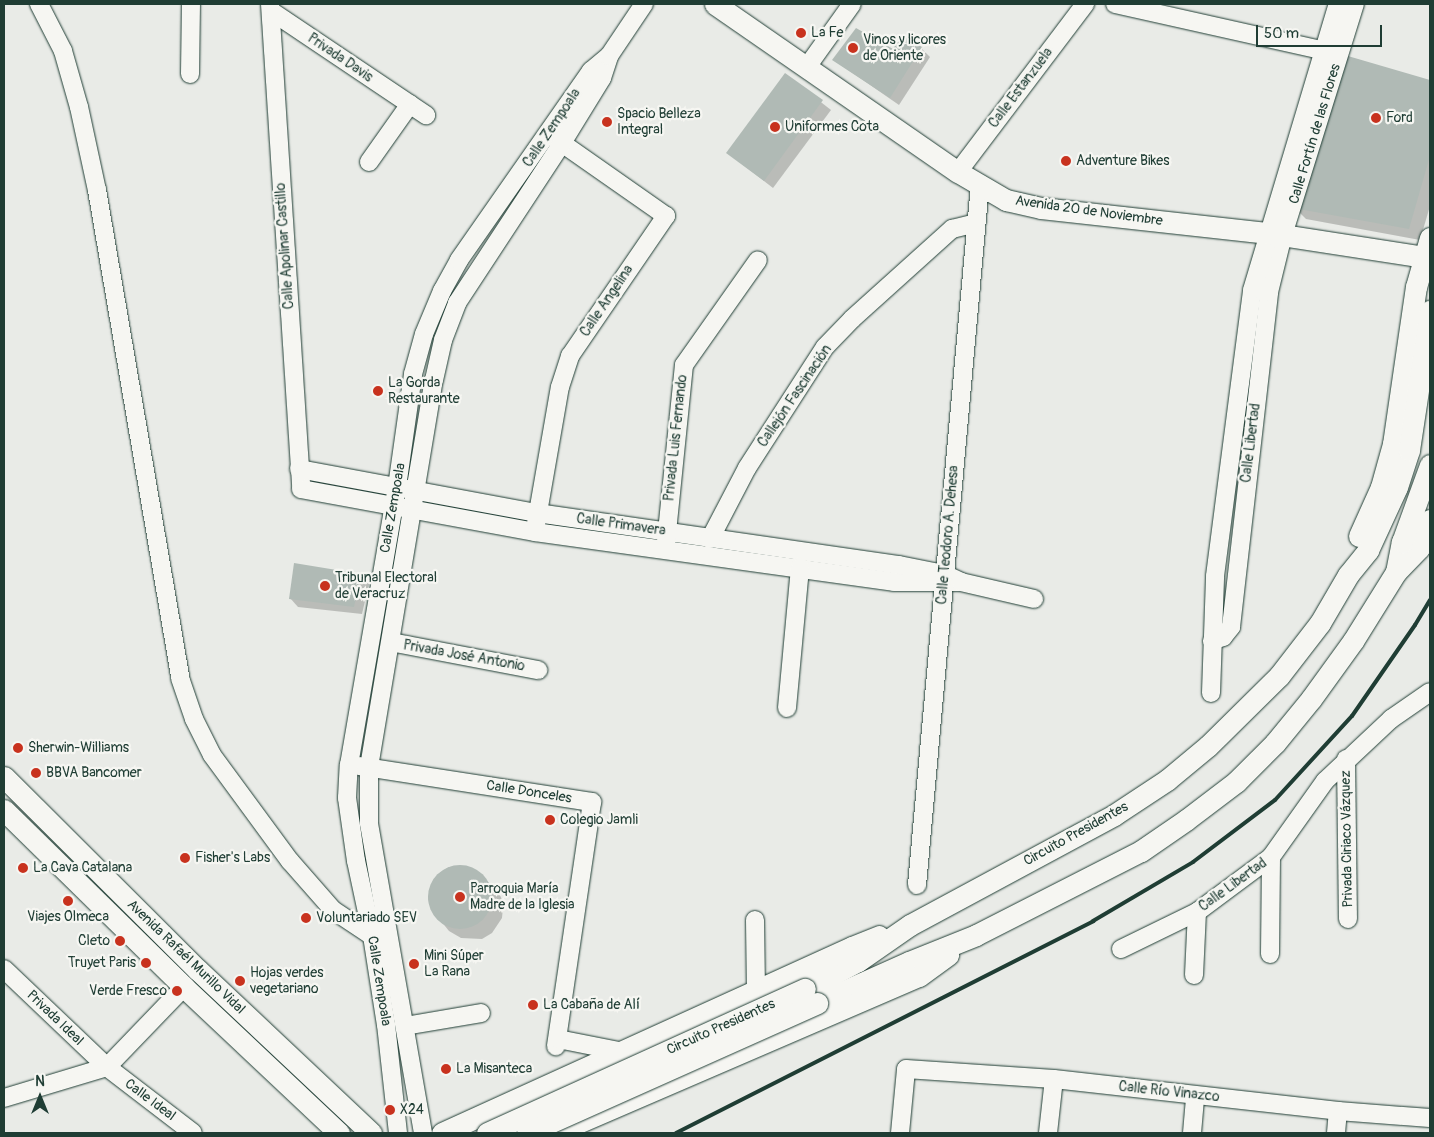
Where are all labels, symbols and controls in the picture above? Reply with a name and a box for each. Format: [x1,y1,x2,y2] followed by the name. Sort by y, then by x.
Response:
[1259,15,1385,47] scale bar
[1264,24,1299,43] text: 50 m
[811,25,843,41] place label: La Fe
[795,27,807,39] marker: La Fe
[304,30,376,86] street label: Privada Davis
[863,32,946,64] place label: Vinos y licores de Oriente
[847,42,859,54] marker: Vinos y licores de Oriente
[985,45,1057,131] street label: Calle Estanzuela
[1286,62,1344,206] street label: Calle Fortín de las Flores
[520,86,584,170] street label: Calle Zempoala
[617,106,701,138] place label: Spacio Belleza Integral
[1386,110,1413,126] place label: Ford
[1370,112,1382,124] marker: Ford
[601,116,613,128] marker: Spacio Belleza Integral
[785,119,879,135] place label: Uniformes Cota
[769,121,781,133] marker: Uniformes Cota
[1076,153,1169,169] place label: Adventure Bikes
[1060,155,1072,167] marker: Adventure Bikes
[272,182,298,310] street label: Calle Apolinar Castillo
[1014,192,1164,230] street label: Avenida 20 de Noviembre
[577,262,637,340] street label: Calle Angelina
[754,342,836,450] street label: Callejón Fascinación
[661,374,691,502] street label: Privada Luis Fernando
[388,375,460,408] place label: La Gorda Restaurante
[372,385,384,397] marker: La Gorda Restaurante
[1238,402,1264,484] street label: Calle Libertad
[377,462,409,554] street label: Calle Zempoala
[934,465,962,605] street label: Calle Teodoro A. Dehesa
[575,510,667,540] street label: Calle Primavera
[335,570,437,602] place label: Tribunal Electoral de Veracruz
[319,580,331,592] marker: Tribunal Electoral de Veracruz
[402,637,526,675] street label: Privada José Antonio
[28,740,129,756] place label: Sherwin-Williams
[12,742,24,754] marker: Sherwin-Williams
[46,765,142,781] place label: BBVA Bancomer
[30,767,42,779] marker: BBVA Bancomer
[1337,770,1357,908] street label: Privada Ciriaco Vázquez
[485,777,573,807] street label: Calle Donceles
[1021,798,1131,870] street label: Circuito Presidentes
[560,812,638,828] place label: Colegio Jamli
[544,814,556,826] marker: Colegio Jamli
[195,850,270,866] place label: Fisher's Labs
[179,852,191,864] marker: Fisher's Labs
[1196,855,1270,915] street label: Calle Libertad
[33,860,132,876] place label: La Cava Catalana
[17,862,29,874] marker: La Cava Catalana
[470,881,574,914] place label: Parroquia María Madre de la Iglesia
[454,891,466,903] marker: Parroquia María Madre de la Iglesia
[62,895,74,907] marker: Viajes Olmeca
[124,896,248,1018] street label: Avenida Rafaél Murillo Vidal
[27,909,109,925] place label: Viajes Olmeca
[316,910,417,926] place label: Voluntariado SEV
[300,912,312,924] marker: Voluntariado SEV
[78,933,110,949] place label: Cleto
[114,935,126,947] marker: Cleto
[364,935,394,1027] street label: Calle Zempoala
[424,948,484,980] place label: Mini Súper La Rana
[68,955,136,971] place label: Truyet Paris
[140,957,152,969] marker: Truyet Paris
[408,958,420,970] marker: Mini Súper La Rana
[250,965,323,998] place label: Hojas verdes vegetariano
[234,975,246,987] marker: Hojas verdes vegetariano
[89,983,167,999] place label: Verde Fresco
[171,985,183,997] marker: Verde Fresco
[23,987,87,1049] street label: Privada Ideal
[664,996,778,1058] street label: Circuito Presidentes
[543,997,640,1013] place label: La Cabaña de Alí
[527,999,539,1011] marker: La Cabaña de Alí
[456,1061,532,1077] place label: La Misanteca
[440,1063,452,1075] marker: La Misanteca
[15,1072,65,1122] north arrow
[35,1073,45,1090] text: N
[121,1075,179,1125] street label: Calle Ideal
[1118,1078,1220,1106] street label: Calle Río Vinazco
[400,1102,424,1118] place label: X24
[384,1104,396,1116] marker: X24

